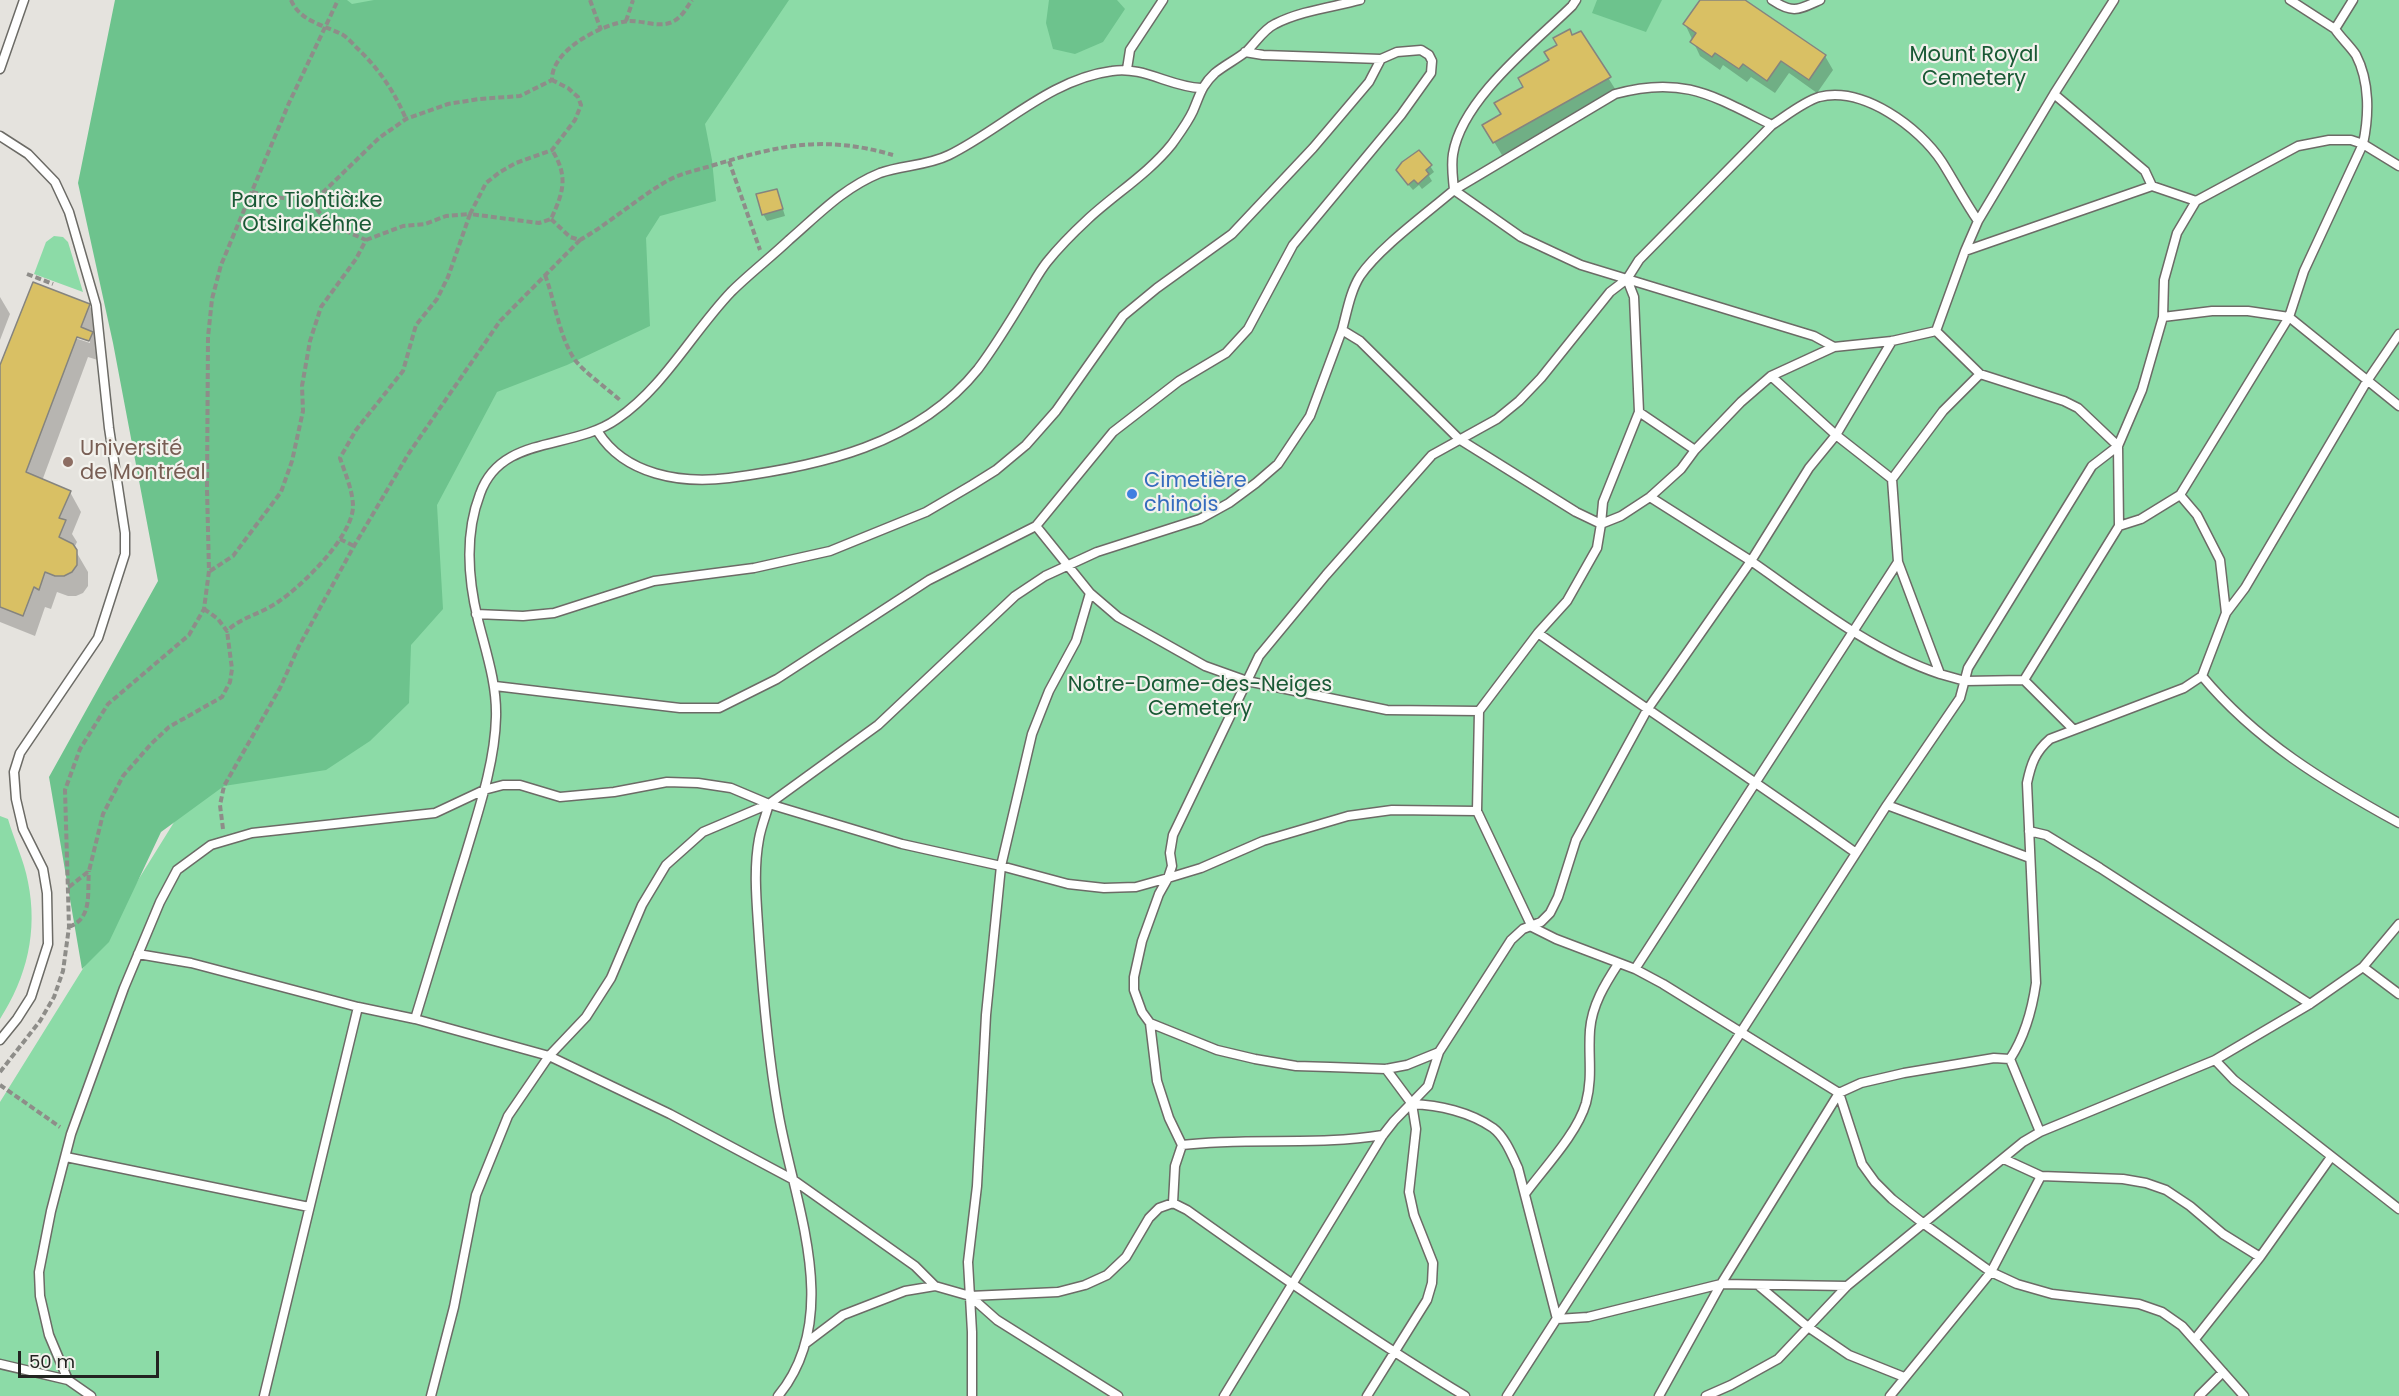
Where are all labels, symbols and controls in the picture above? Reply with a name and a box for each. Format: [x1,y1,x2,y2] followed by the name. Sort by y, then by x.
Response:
[1909,43,2039,93] park label: Mount Royal Cemetery
[231,189,383,239] park label: Parc Tiohtià:ke Otsira'kéhne
[80,437,206,487] place label: Université de Montréal
[61,455,75,469] marker: Université de Montréal
[1144,469,1247,519] place label: Cimetière chinois
[1125,487,1139,501] marker: Cimetière chinois
[1068,673,1332,723] park label: Notre-Dame-des-Neiges Cemetery
[21,1339,162,1377] scale bar
[29,1349,75,1374] text: 50 m

